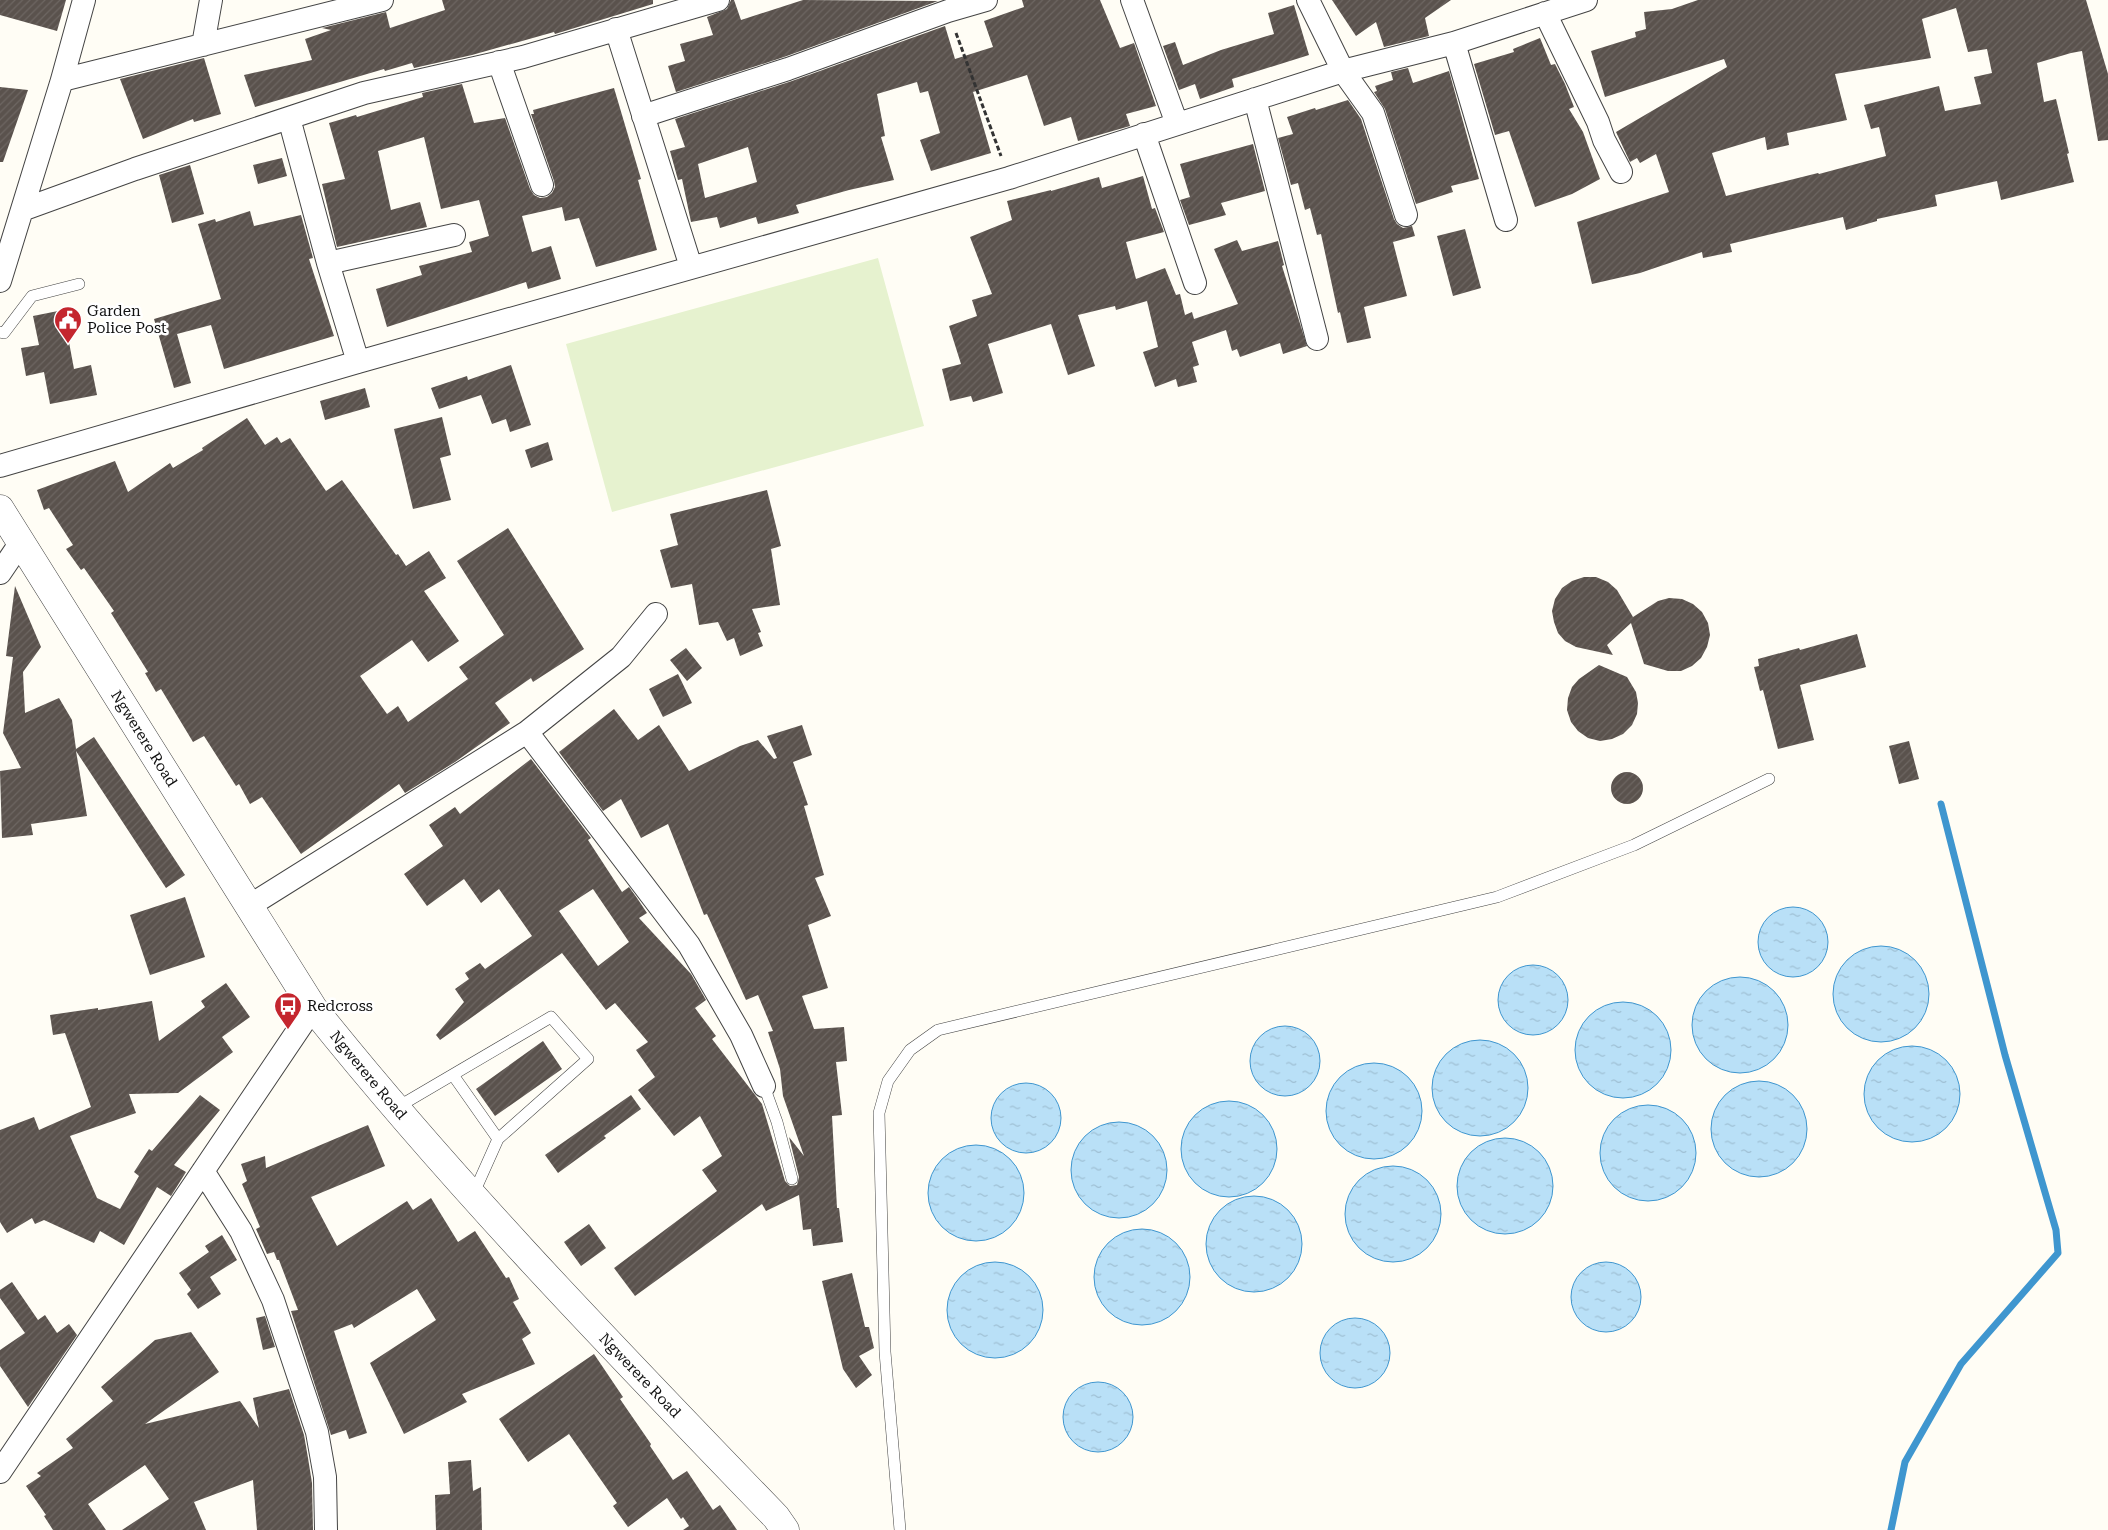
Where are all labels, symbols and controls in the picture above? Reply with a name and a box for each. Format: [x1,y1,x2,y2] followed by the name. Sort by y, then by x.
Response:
[87,302,167,337] place label: Garden Police Post
[53,305,83,344] public building icon: Garden Police Post
[107,687,181,790] street label: Ngwerere Road
[273,991,303,1030] bus stop icon: Redcross
[307,997,373,1015] place label: Redcross
[326,1027,411,1123] street label: Ngwerere Road
[595,1329,685,1422] street label: Ngwerere Road

